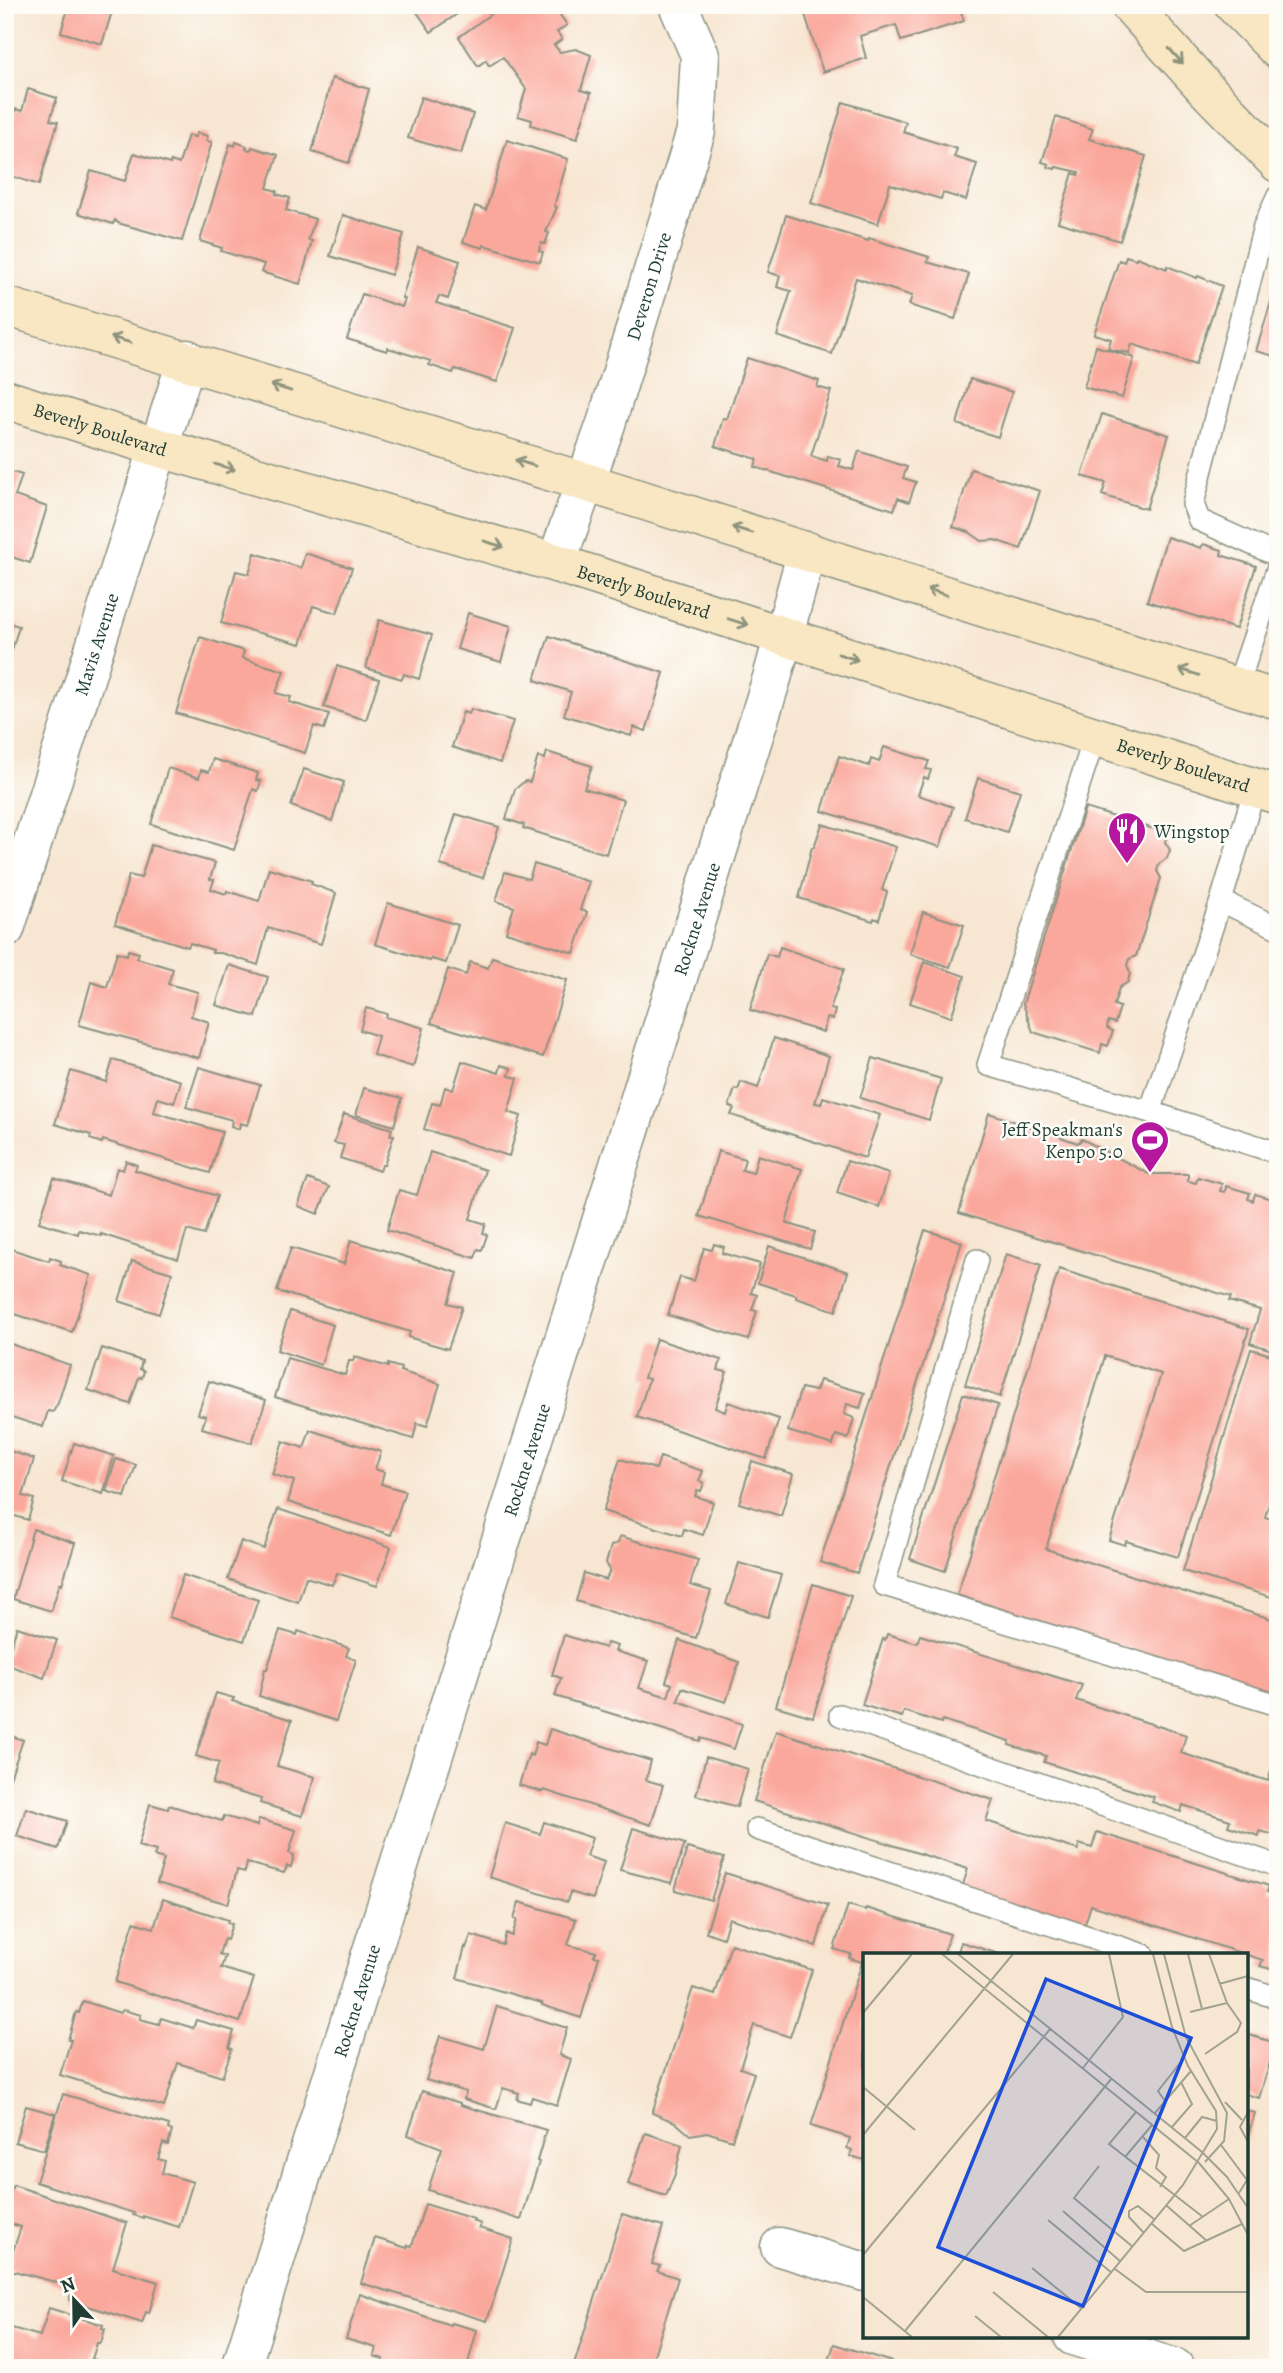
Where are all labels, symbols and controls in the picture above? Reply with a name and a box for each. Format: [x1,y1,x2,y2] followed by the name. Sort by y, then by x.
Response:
[1168,47,1184,65] one-way arrow
[620,229,678,344] street label: Deveron Drive
[110,332,132,345] one-way arrow
[270,381,292,393] one-way arrow
[30,397,171,464] street label: Beverly Boulevard
[514,456,536,469] one-way arrow
[214,461,236,474] one-way arrow
[731,523,753,536] one-way arrow
[482,539,504,552] one-way arrow
[573,558,714,626] street label: Beverly Boulevard
[926,585,948,598] one-way arrow
[68,590,125,699] street label: Mavis Avenue
[726,617,748,630] one-way arrow
[836,652,858,665] one-way arrow
[1179,665,1201,677] one-way arrow
[1113,732,1254,799] street label: Beverly Boulevard
[1106,810,1148,865] restaurant icon: Wingstop
[1153,819,1230,845] place label: Wingstop
[667,859,727,979] street label: Rockne Avenue
[1002,1117,1123,1165] place label: Jeff Speakman's Kenpo 5.0
[1129,1119,1171,1174] sports icon: Jeff Speakman's Kenpo 5.0
[497,1400,557,1520] street label: Rockne Avenue
[327,1941,387,2061] street label: Rockne Avenue
[863,1953,1248,2338] inset map
[38,2264,108,2334] north arrow
[57,2270,79,2300] text: N

